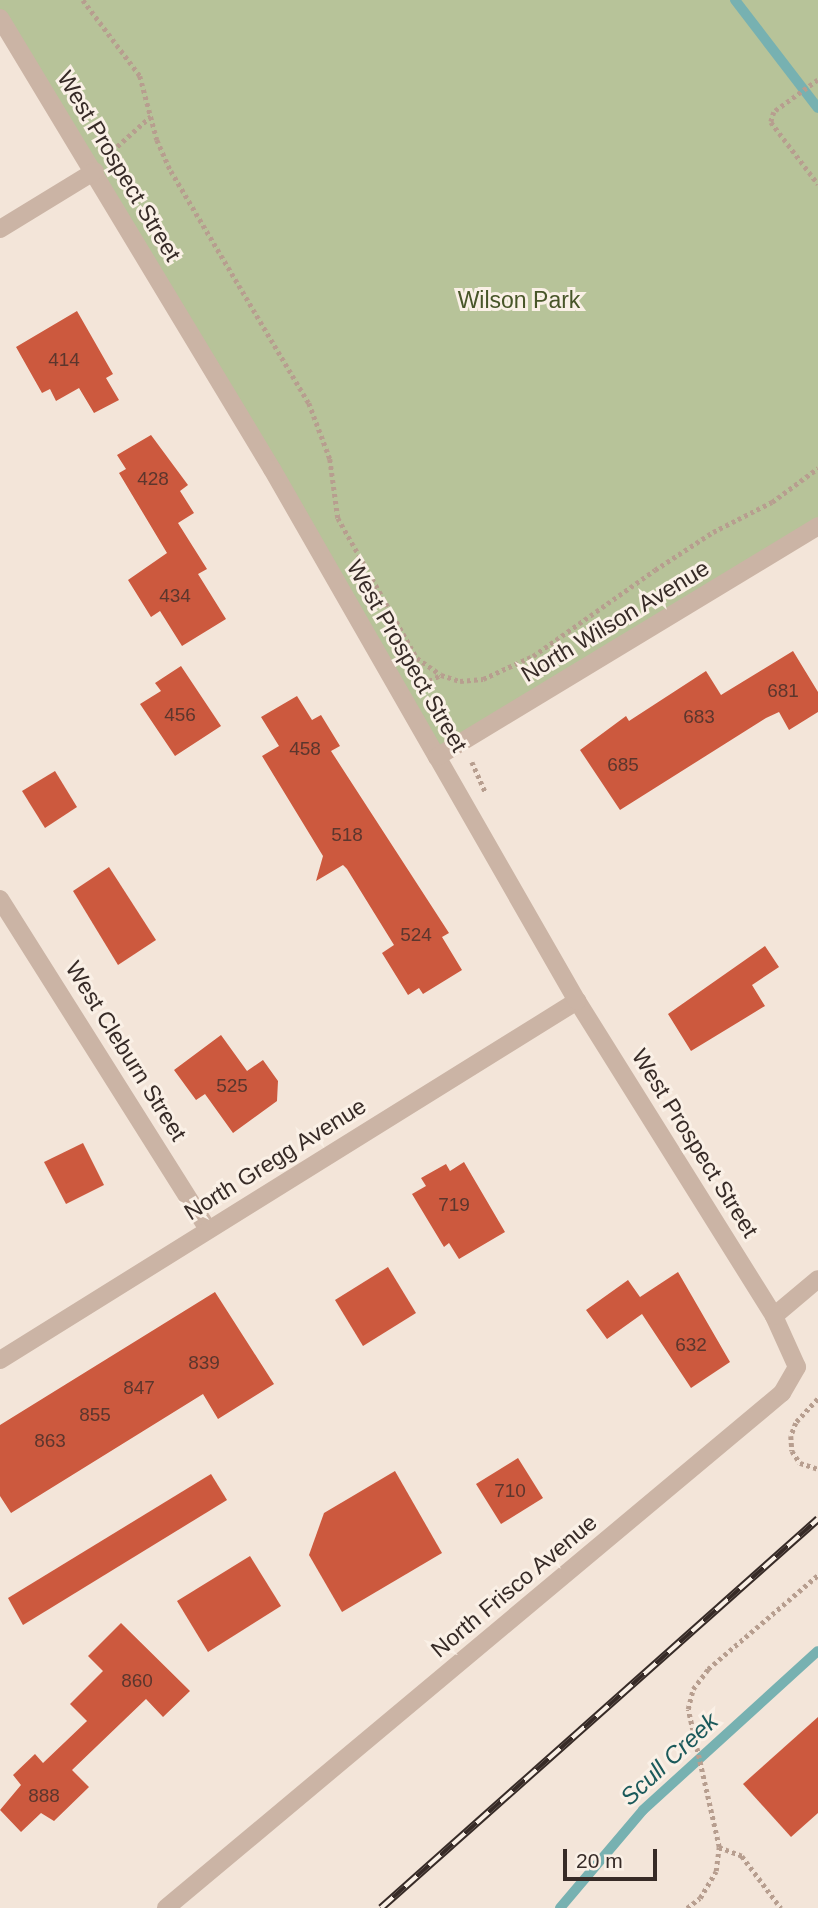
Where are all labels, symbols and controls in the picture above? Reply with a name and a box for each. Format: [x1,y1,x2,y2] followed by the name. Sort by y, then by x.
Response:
[51,66,187,266] street label: West Prospect Street
[458,286,580,314] park label: Wilson Park
[48,349,80,371] house number: 414
[137,468,169,490] house number: 428
[515,554,715,688] street label: North Wilson Avenue
[341,555,473,757] street label: West Prospect Street
[159,585,191,607] house number: 434
[767,680,799,702] house number: 681
[164,704,196,726] house number: 456
[683,706,715,728] house number: 683
[289,738,321,760] house number: 458
[607,754,639,776] house number: 685
[331,824,363,846] house number: 518
[400,924,432,946] house number: 524
[60,956,192,1146] street label: West Cleburn Street
[626,1044,764,1242] street label: West Prospect Street
[216,1075,248,1097] house number: 525
[178,1092,372,1226] street label: North Gregg Avenue
[438,1194,470,1216] house number: 719
[675,1334,707,1356] house number: 632
[188,1352,220,1374] house number: 839
[123,1377,155,1399] house number: 847
[79,1404,111,1426] house number: 855
[34,1430,66,1452] house number: 863
[494,1480,526,1502] house number: 710
[425,1508,603,1664] street label: North Frisco Avenue
[121,1670,153,1692] house number: 860
[614,1707,724,1811] water label: Scull Creek
[28,1785,60,1807] house number: 888
[566,1834,660,1878] scale bar
[576,1849,623,1872] text: 20 m

